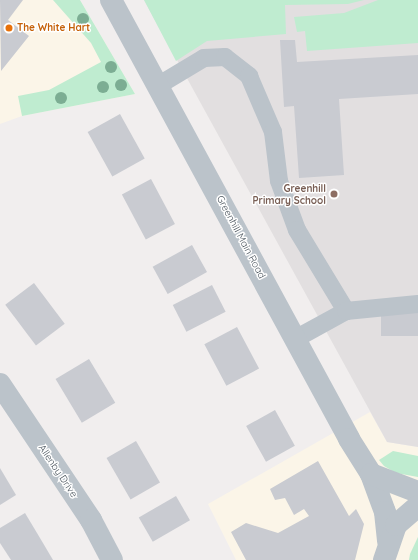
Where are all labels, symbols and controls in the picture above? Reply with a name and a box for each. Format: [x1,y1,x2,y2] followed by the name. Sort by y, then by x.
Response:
[17,22,90,34] place label: The White Hart
[4,23,14,33] marker: The White Hart
[253,182,326,206] place label: Greenhill Primary School
[329,189,339,199] marker: Greenhill Primary School
[214,193,268,281] street label: Greenhill Main Road
[36,442,80,500] street label: Allenby Drive

